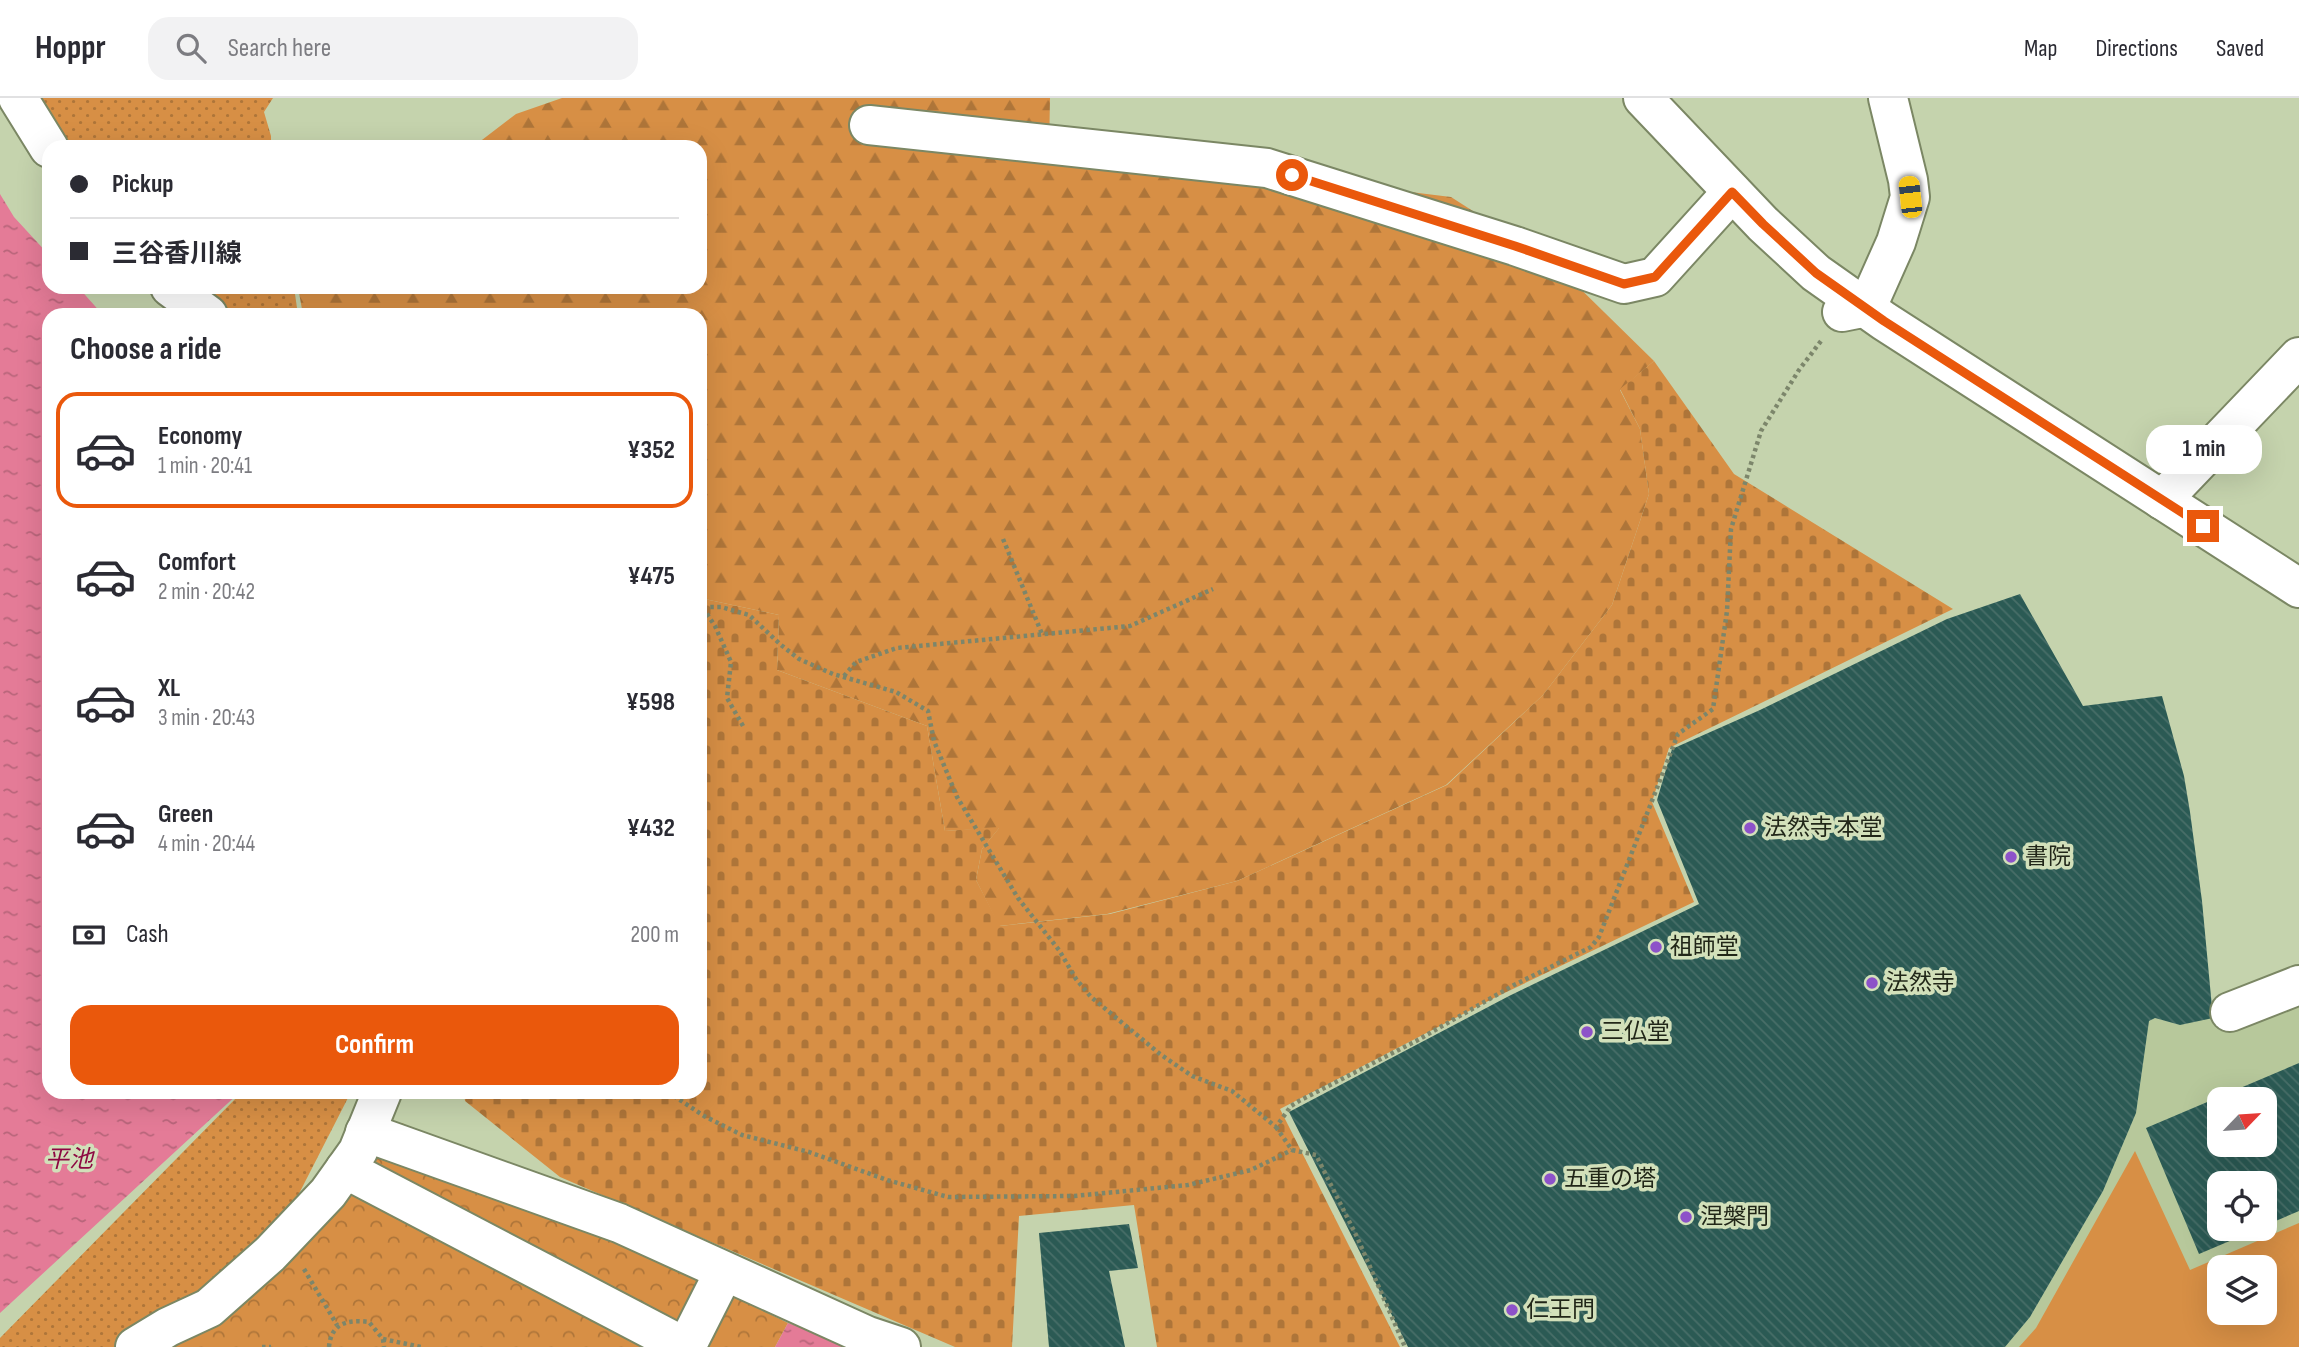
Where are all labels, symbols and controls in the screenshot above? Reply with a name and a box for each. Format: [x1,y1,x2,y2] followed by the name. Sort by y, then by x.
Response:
[148,17,638,80] search box
[35,28,106,68] text: Hoppr
[172,29,210,67] icon: search
[228,33,331,64] text: Search here
[2024,34,2057,63] text: Map
[2095,34,2178,63] text: Directions
[2216,34,2264,63] text: Saved
[1276,159,1308,191] route start
[112,169,174,200] text: Pickup
[1898,175,1923,219] car
[112,239,242,270] text: 三谷香川線
[70,330,222,369] text: Choose a ride
[74,419,137,482] icon: car
[158,421,242,452] text: Economy
[2145,424,2261,474] callout: 1 min
[627,435,675,466] text: ¥352
[2183,435,2225,463] text: 1 min
[158,452,252,480] text: 1 min · 20:41
[2187,510,2219,542] route end
[74,545,137,608] icon: car
[158,547,236,578] text: Comfort
[628,561,675,592] text: ¥475
[158,578,255,606] text: 2 min · 20:42
[74,671,137,734] icon: car
[158,673,180,704] text: XL
[626,687,675,718] text: ¥598
[158,704,255,732] text: 3 min · 20:43
[74,797,137,860] icon: car
[158,799,213,830] text: Green
[627,813,675,844] text: ¥432
[1764,814,1883,842] place label: 法然寺 本堂
[1742,820,1758,836] marker: 法然寺 本堂
[158,830,255,858] text: 4 min · 20:44
[2025,843,2071,871] place label: 書院
[2003,849,2019,865] marker: 書院
[70,916,108,954] icon: cash
[126,919,169,950] text: Cash
[631,921,679,949] text: 200 m
[1670,933,1739,961] place label: 祖師堂
[1648,939,1664,955] marker: 祖師堂
[1886,969,1955,997] place label: 法然寺
[1864,975,1880,991] marker: 法然寺
[70,1005,679,1085] button: Confirm
[1601,1018,1670,1046] place label: 三仏堂
[1579,1024,1595,1040] marker: 三仏堂
[2207,1087,2277,1157] north arrow
[2207,1087,2277,1325] map controls
[45,1145,95,1174] water label: 平池
[1564,1165,1656,1193] place label: 五重の塔
[1542,1171,1558,1187] marker: 五重の塔
[2207,1171,2277,1241] button: locate
[1700,1203,1769,1231] place label: 涅槃門
[1678,1209,1694,1225] marker: 涅槃門
[2207,1255,2277,1325] button: layers
[1526,1296,1595,1324] place label: 仁王門
[1504,1302,1520,1318] marker: 仁王門

